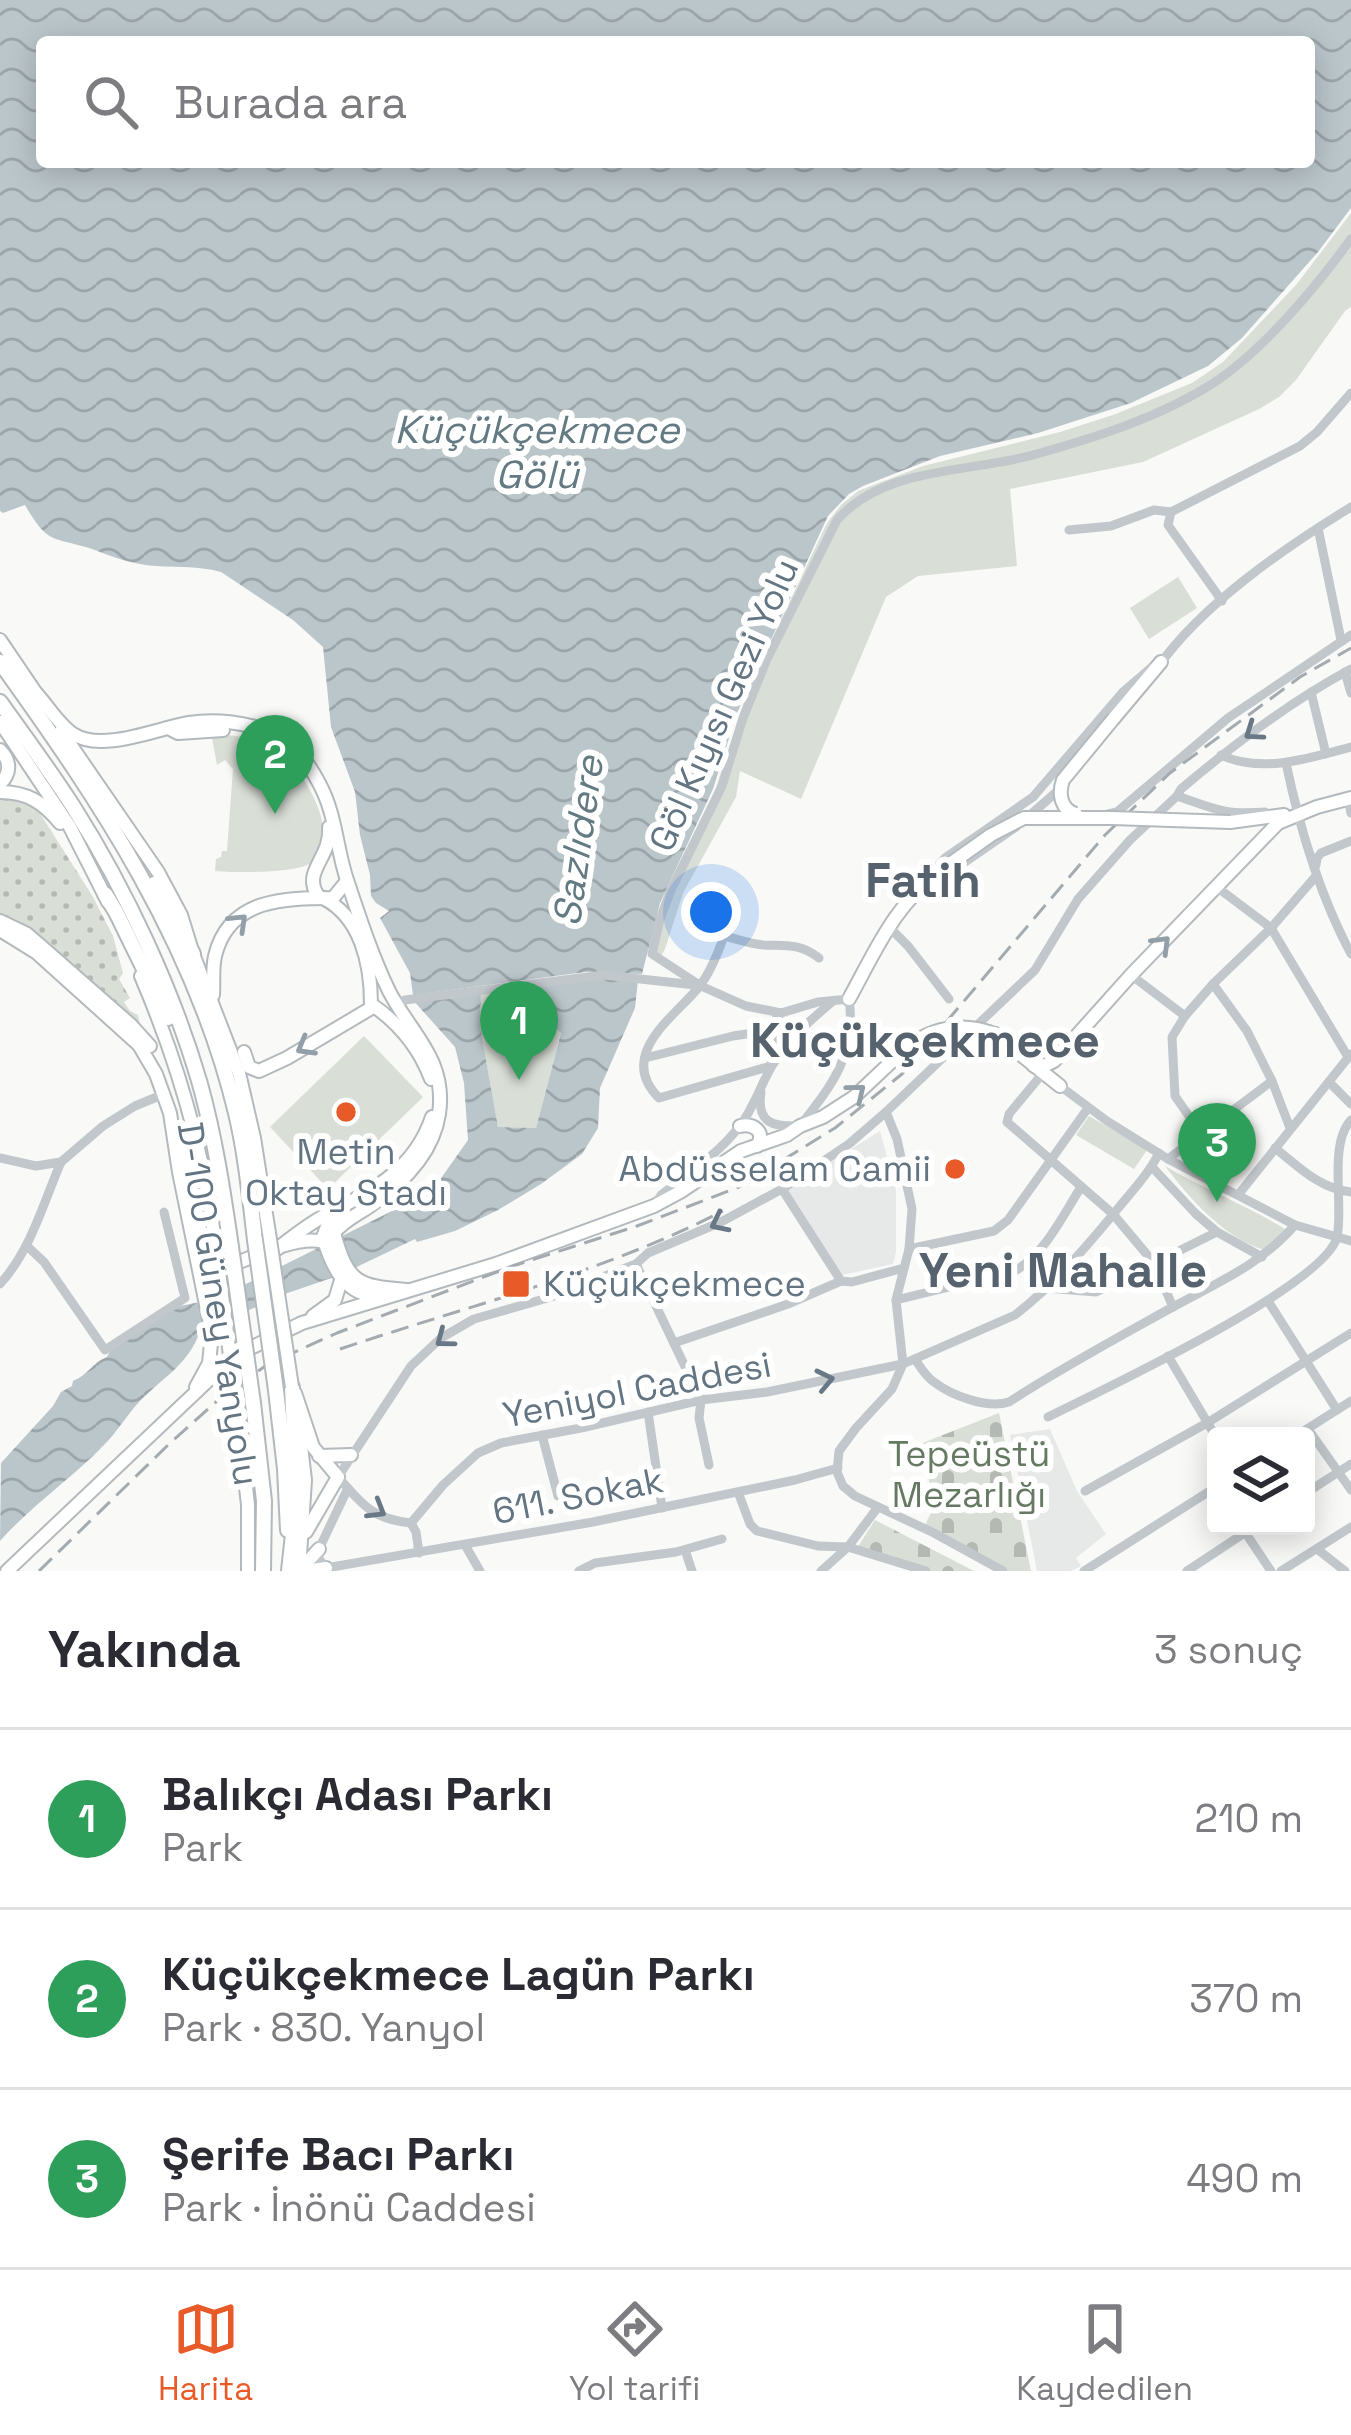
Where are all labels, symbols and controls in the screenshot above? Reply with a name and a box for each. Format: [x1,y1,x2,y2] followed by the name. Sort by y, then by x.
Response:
[36,36,1315,168] search box
[78,69,144,135] icon: search
[174,74,407,131] text: Burada ara
[395,405,681,499] water label: Küçükçekmece Gölü
[639,552,809,858] street label: Göl Kıyısı Gezi Yolu
[236,715,314,814] pin: 2
[1244,718,1266,740] one-way arrow
[542,751,614,929] water label: Sazlıdere
[865,850,981,911] district label: Fatih
[681,882,741,942] your location
[224,915,246,937] one-way arrow
[1148,936,1170,958] one-way arrow
[480,981,558,1080] pin: 1
[750,1010,1100,1071] district label: Küçükçekmece
[296,1033,318,1055] one-way arrow
[843,1085,865,1107] one-way arrow
[333,1099,359,1125] marker: Metin Oktay Stadı
[1178,1103,1256,1202] pin: 3
[167,1119,269,1489] street label: D-100 Güney Yanyolu
[245,1129,447,1216] place label: Metin Oktay Stadı
[619,1146,931,1192] place label: Abdüsselam Camii
[942,1156,968,1182] marker: Abdüsselam Camii
[710,1208,731,1232] one-way arrow
[919,1240,1207,1301] district label: Yeni Mahalle
[543,1261,806,1307] place label: Küçükçekmece
[500,1268,532,1300] marker: Küçükçekmece
[435,1324,457,1346] one-way arrow
[499,1341,775,1439] street label: Yeniyol Caddesi
[815,1368,835,1394] one-way arrow
[1207,1427,1315,1535] map controls
[1207,1427,1315,1535] button: layers
[888,1431,1050,1518] park label: Tepeüstü Mezarlığı
[489,1457,667,1535] street label: 611. Sokak
[365,1496,386,1519] one-way arrow
[48,1617,241,1682] text: Yakında
[1154,1625,1303,1674] text: 3 sonuç
[162,1766,553,1823] text: Balıkçı Adası Parkı
[78,1794,96,1843] text: 1
[1195,1794,1303,1843] text: 210 m
[162,1823,243,1872] text: Park
[162,1946,755,2003] text: Küçükçekmece Lagün Parkı
[75,1974,99,2023] text: 2
[1189,1974,1303,2023] text: 370 m
[162,2003,485,2052] text: Park · 830. Yanyol
[162,2126,514,2183] text: Şerife Bacı Parkı
[75,2154,99,2203] text: 3
[1186,2154,1303,2203] text: 490 m
[162,2183,536,2232] text: Park · İnönü Caddesi
[158,2296,253,2410] tab: Harita
[569,2296,700,2410] tab: Yol tarifi
[1016,2296,1193,2410] tab: Kaydedilen

